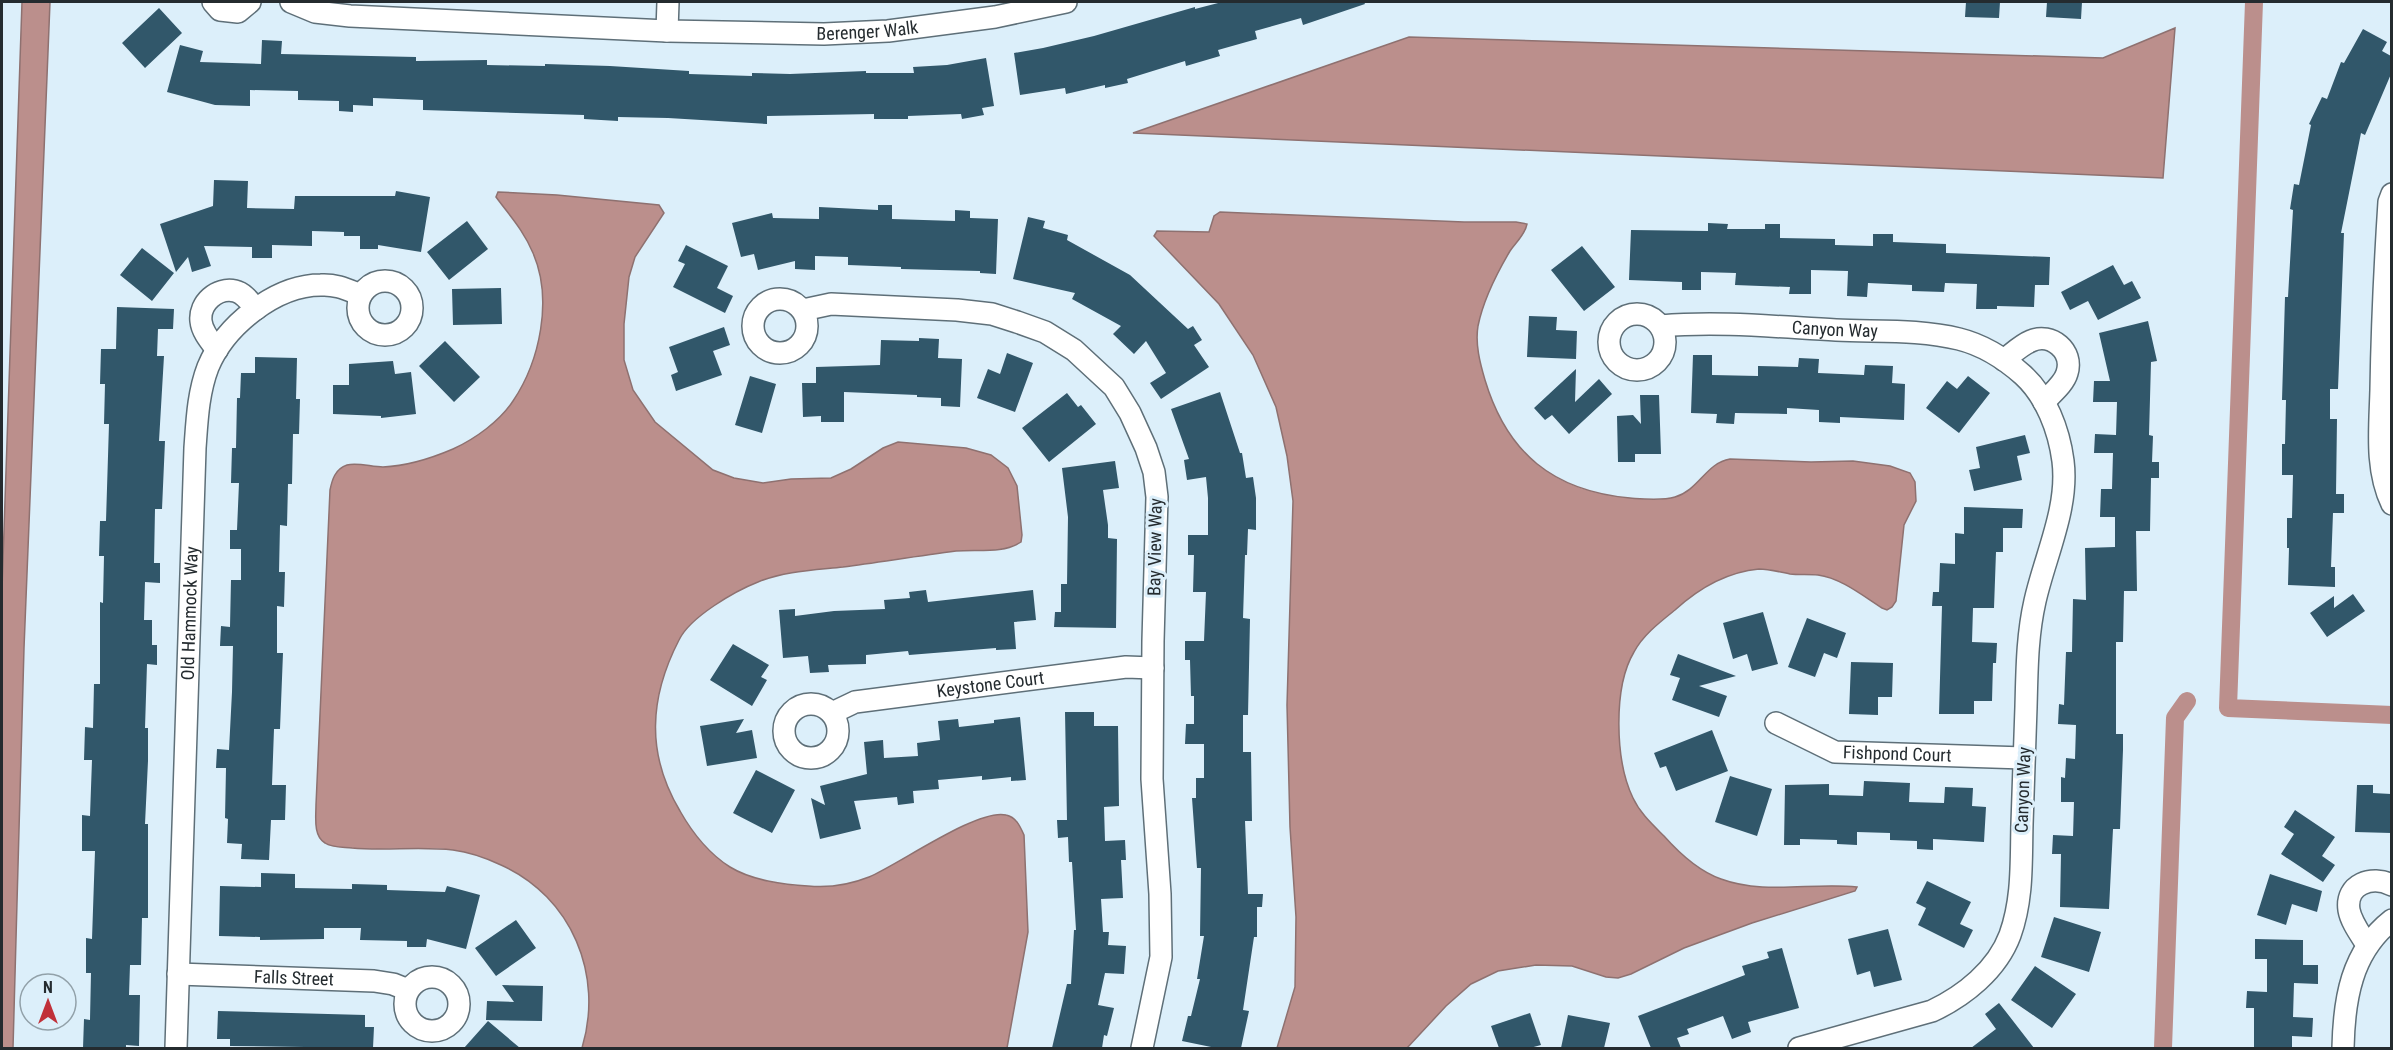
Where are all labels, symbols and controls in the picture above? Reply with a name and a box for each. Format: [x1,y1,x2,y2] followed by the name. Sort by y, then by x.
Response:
[816,16,919,44] street label: Berenger Walk
[1791,316,1879,341] street label: Canyon Way
[1143,497,1166,596] street label: Bay View Way
[177,545,202,681] street label: Old Hammock Way
[935,667,1045,701] street label: Keystone Court
[1843,741,1952,766] street label: Fishpond Court
[2011,746,2035,833] street label: Canyon Way
[254,966,334,990] street label: Falls Street
[18,972,78,1032] north arrow
[43,978,53,997] text: N

